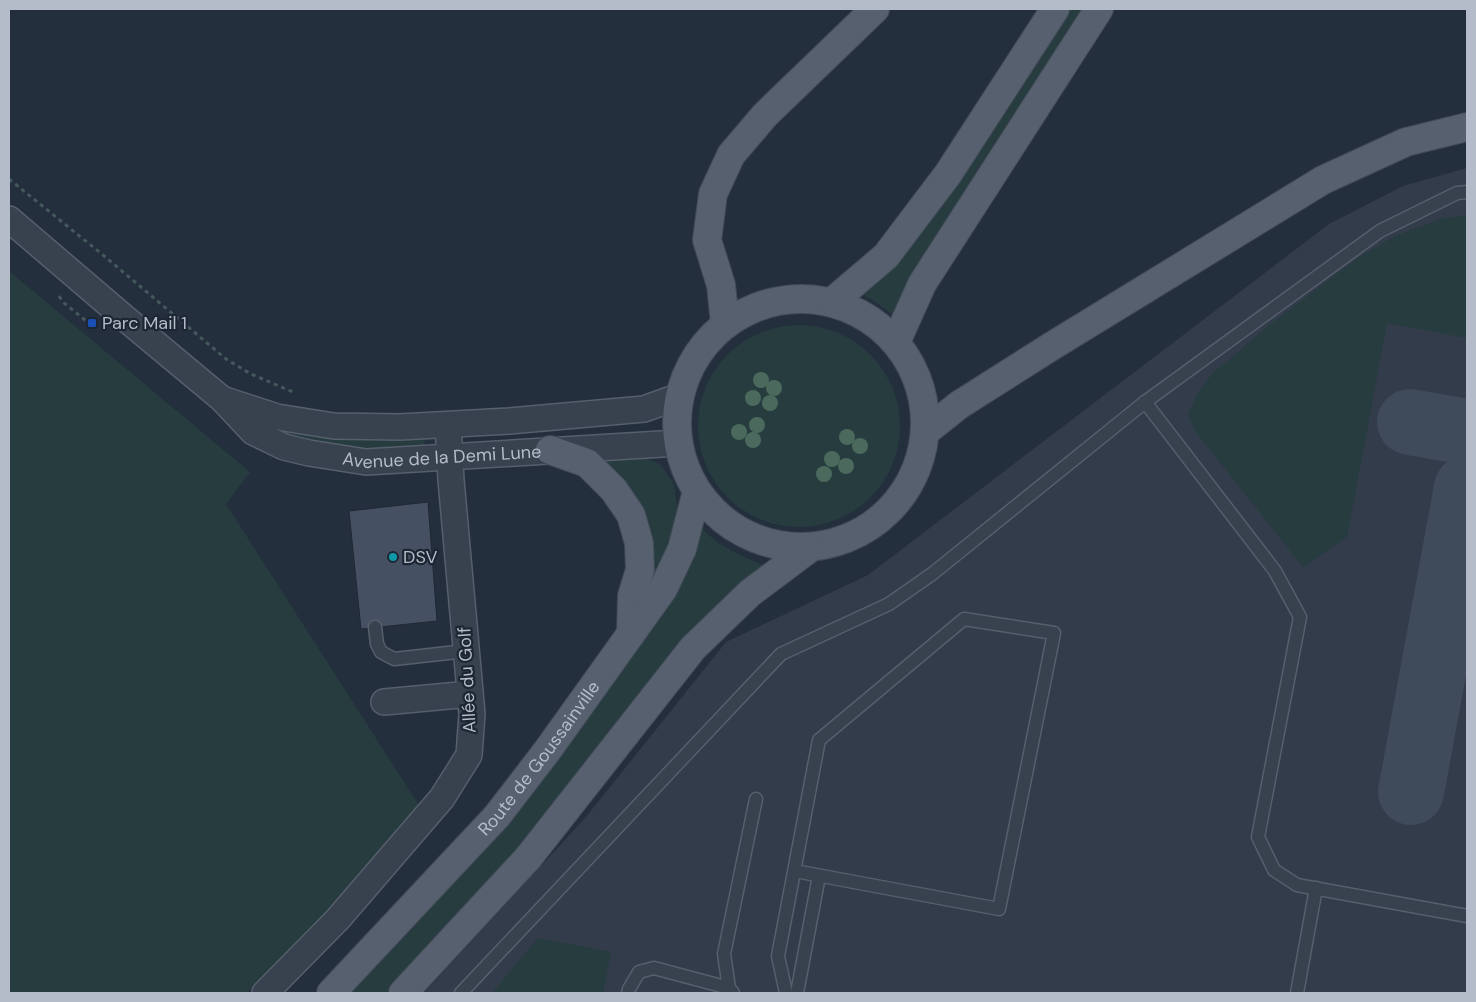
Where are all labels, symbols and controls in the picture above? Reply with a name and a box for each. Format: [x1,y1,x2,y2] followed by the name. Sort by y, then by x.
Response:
[102,311,187,335] place label: Parc Mail 1
[86,317,98,329] marker: Parc Mail 1
[341,439,542,474] street label: Avenue de la Demi Lune
[403,545,438,569] place label: DSV
[387,551,399,563] marker: DSV
[452,626,482,734] street label: Allée du Golf
[473,676,605,841] street label: Route de Goussainville

